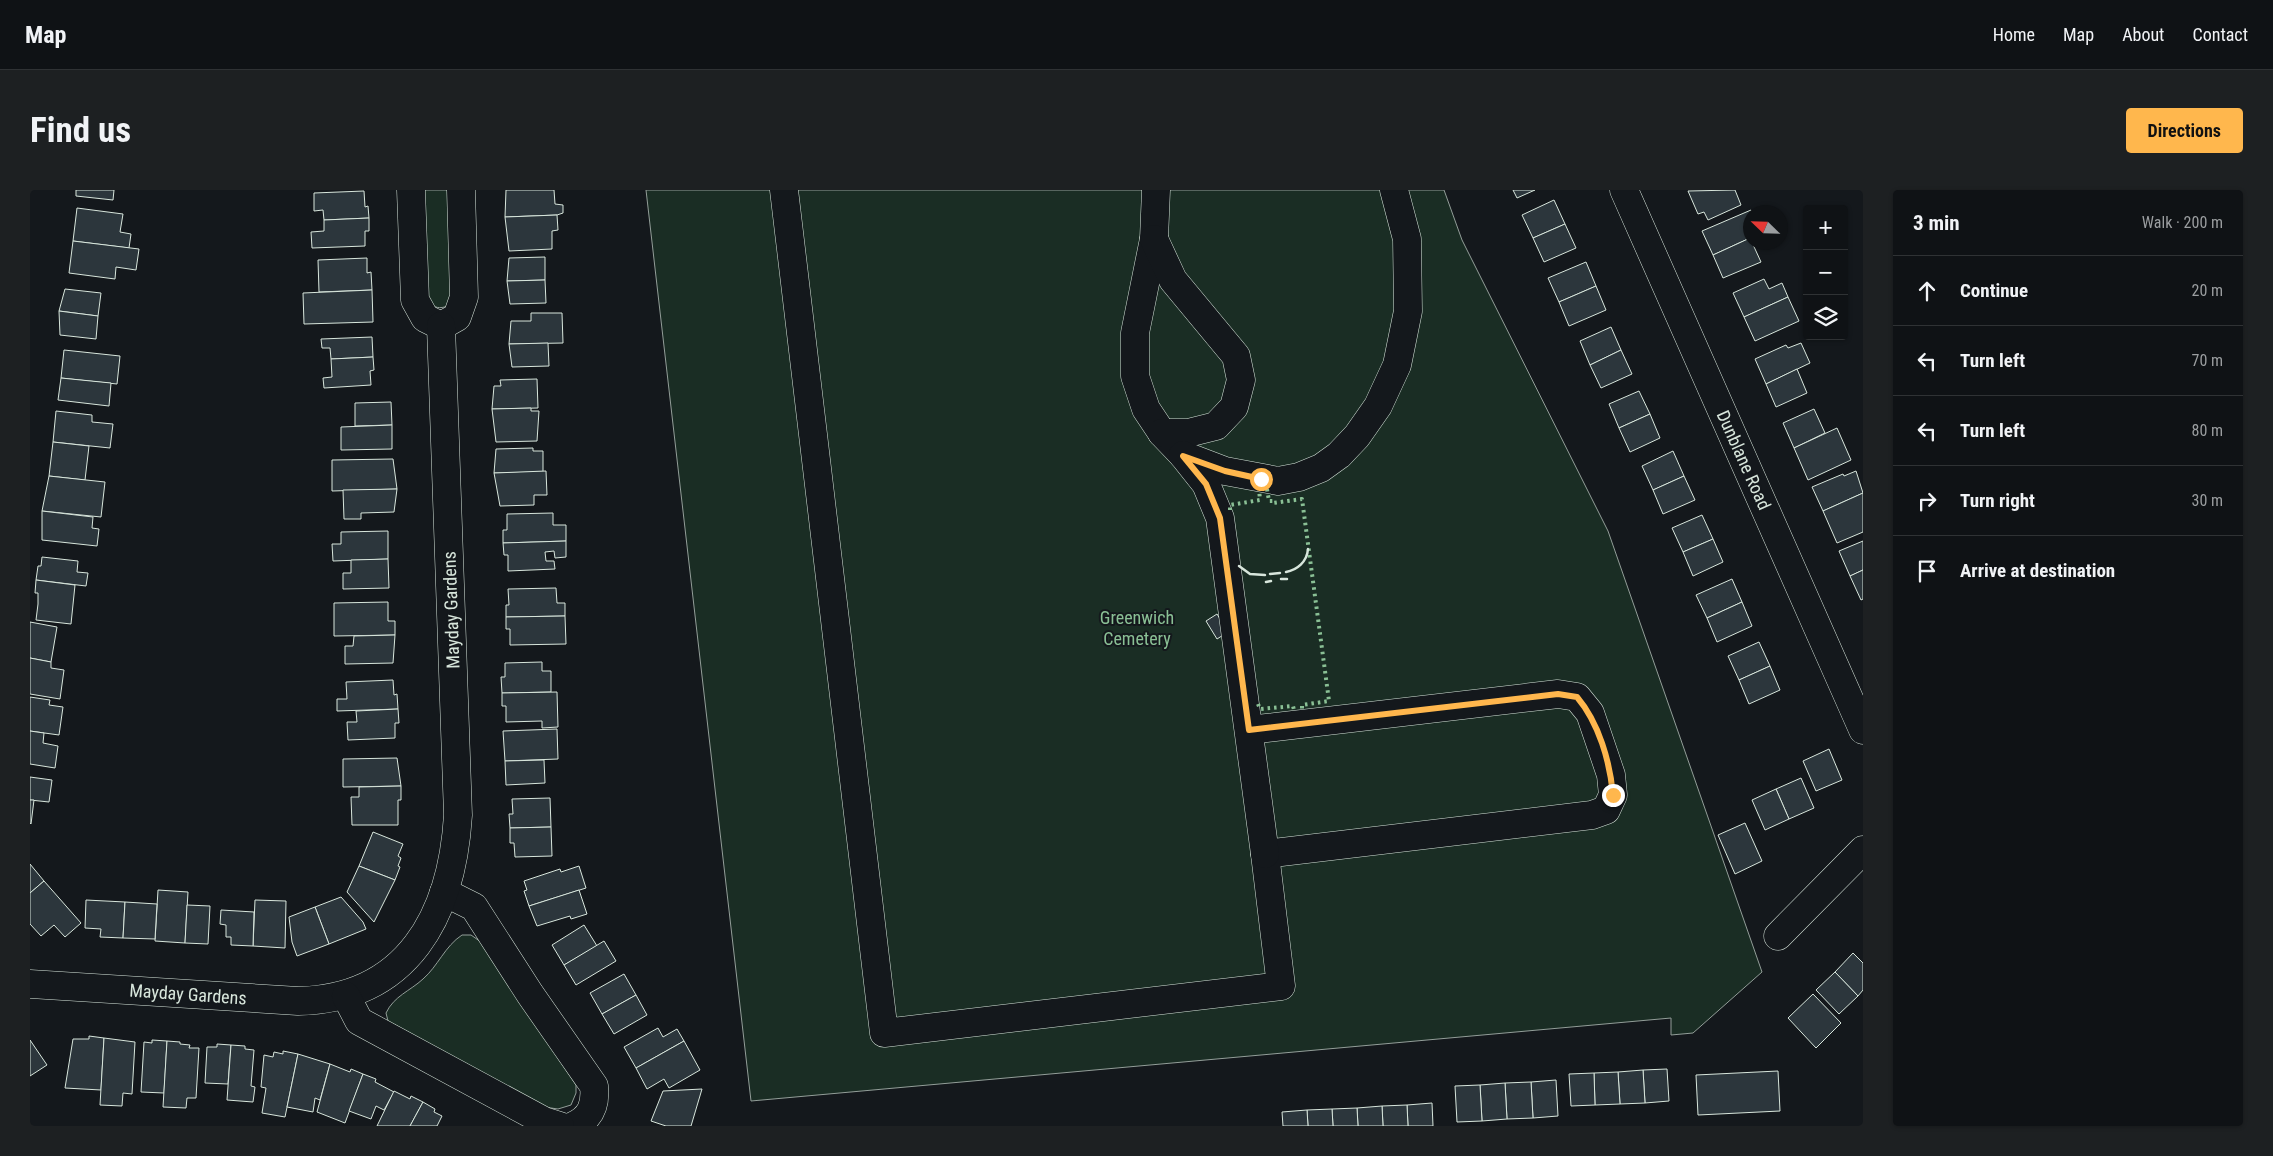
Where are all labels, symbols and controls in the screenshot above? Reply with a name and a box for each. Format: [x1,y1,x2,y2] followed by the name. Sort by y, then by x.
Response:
[25,21,66,49] text: Map
[1993,24,2035,45] text: Home
[2063,24,2094,45] text: Map
[2122,24,2164,45] text: About
[2192,24,2248,45] text: Contact
[2126,108,2243,153] button: Directions
[30,110,131,151] text: Find us
[1743,205,1788,250] north arrow
[1803,205,1848,340] map controls
[1803,205,1848,250] button: +
[1913,211,1960,235] text: 3 min
[2142,213,2223,232] text: Walk · 200 m
[1803,250,1848,295] button: −
[1913,277,1941,305] icon: ahead
[1960,279,2028,302] text: Continue
[2191,281,2223,300] text: 20 m
[1803,295,1848,340] button: layers
[1913,347,1941,375] icon: left
[1960,349,2025,372] text: Turn left
[2191,351,2223,370] text: 70 m
[1713,407,1775,513] street label: Dunblane Road
[1913,417,1941,445] icon: left
[1960,419,2025,442] text: Turn left
[2191,421,2223,440] text: 80 m
[1250,468,1273,491] route start
[1913,487,1941,515] icon: right
[1960,489,2035,512] text: Turn right
[2191,491,2223,510] text: 30 m
[438,551,464,669] street label: Mayday Gardens
[1913,557,1941,585] icon: arrive
[1960,559,2115,582] text: Arrive at destination
[1100,607,1174,649] park label: Greenwich Cemetery
[1602,784,1625,807] route end
[129,979,247,1009] street label: Mayday Gardens

